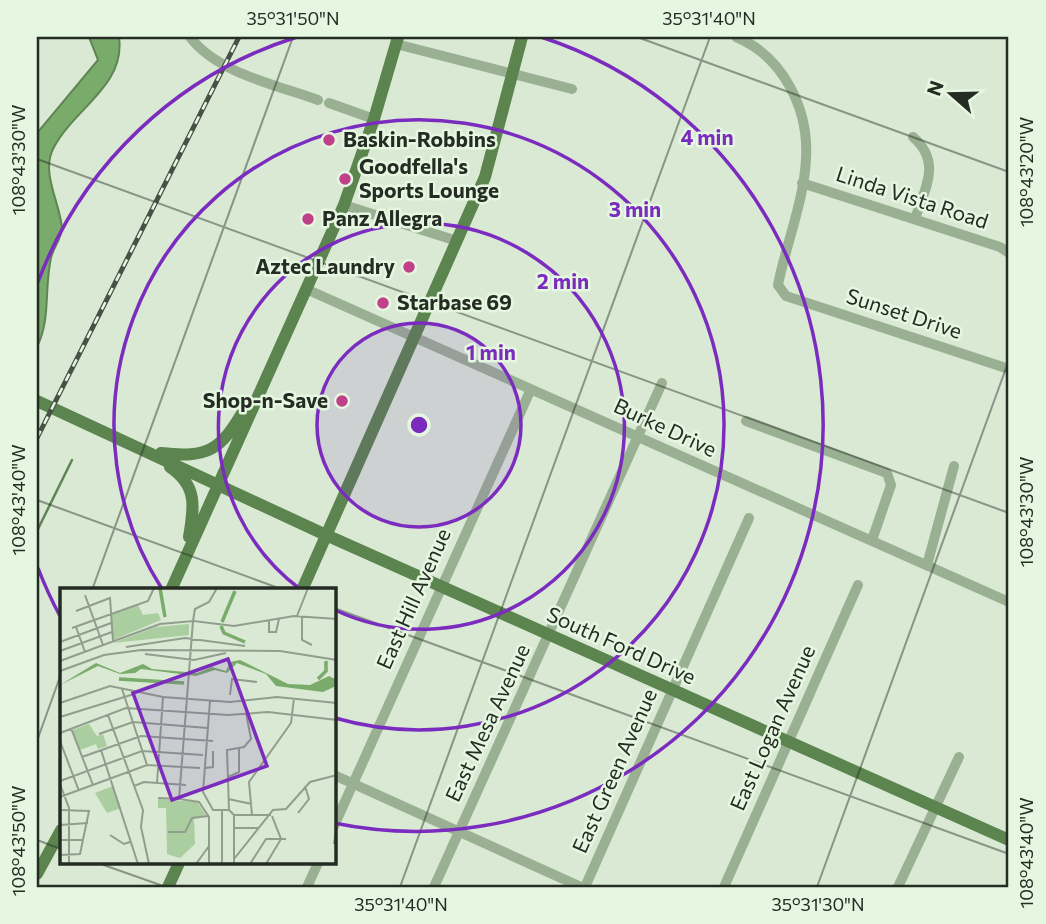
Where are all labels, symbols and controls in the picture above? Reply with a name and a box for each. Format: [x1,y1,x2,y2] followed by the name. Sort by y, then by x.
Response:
[246,7,340,29] text: 35°31'50"N
[662,7,756,29] text: 35°31'40"N
[916,60,986,130] north arrow
[921,77,948,99] text: N
[7,105,29,215] text: 108°43'30"W
[1015,117,1037,227] text: 108°43'20"W
[680,124,734,149] text: 4 min
[343,126,496,151] place label: Baskin-Robbins
[321,132,337,148] marker: Baskin-Robbins
[359,153,499,202] place label: Goodfella's Sports Lounge
[833,160,992,233] street label: Linda Vista Road
[337,171,353,187] marker: Goodfella's Sports Lounge
[609,196,661,221] text: 3 min
[322,205,442,230] place label: Panz Allegra
[300,211,316,227] marker: Panz Allegra
[255,253,395,278] place label: Aztec Laundry
[401,259,417,275] marker: Aztec Laundry
[537,268,589,293] text: 2 min
[844,282,965,343] street label: Sunset Drive
[397,289,512,314] place label: Starbase 69
[375,295,391,311] marker: Starbase 69
[466,339,516,364] text: 1 min
[203,387,328,412] place label: Shop-n-Save
[610,392,721,461] street label: Burke Drive
[334,393,350,409] marker: Shop-n-Save
[407,413,431,437] centre of rings
[7,444,29,556] text: 108°43'40"W
[1015,457,1037,567] text: 108°43'30"W
[370,524,455,673] street label: East Hill Avenue
[60,588,336,864] inset map
[543,601,700,689] street label: South Ford Drive
[439,639,534,805] street label: East Mesa Avenue
[724,641,819,814] street label: East Logan Avenue
[566,684,661,856] street label: East Green Avenue
[7,786,29,896] text: 108°43'50"W
[1015,797,1037,909] text: 108°43'40"W
[354,893,448,915] text: 35°31'40"N
[772,893,864,915] text: 35°31'30"N

